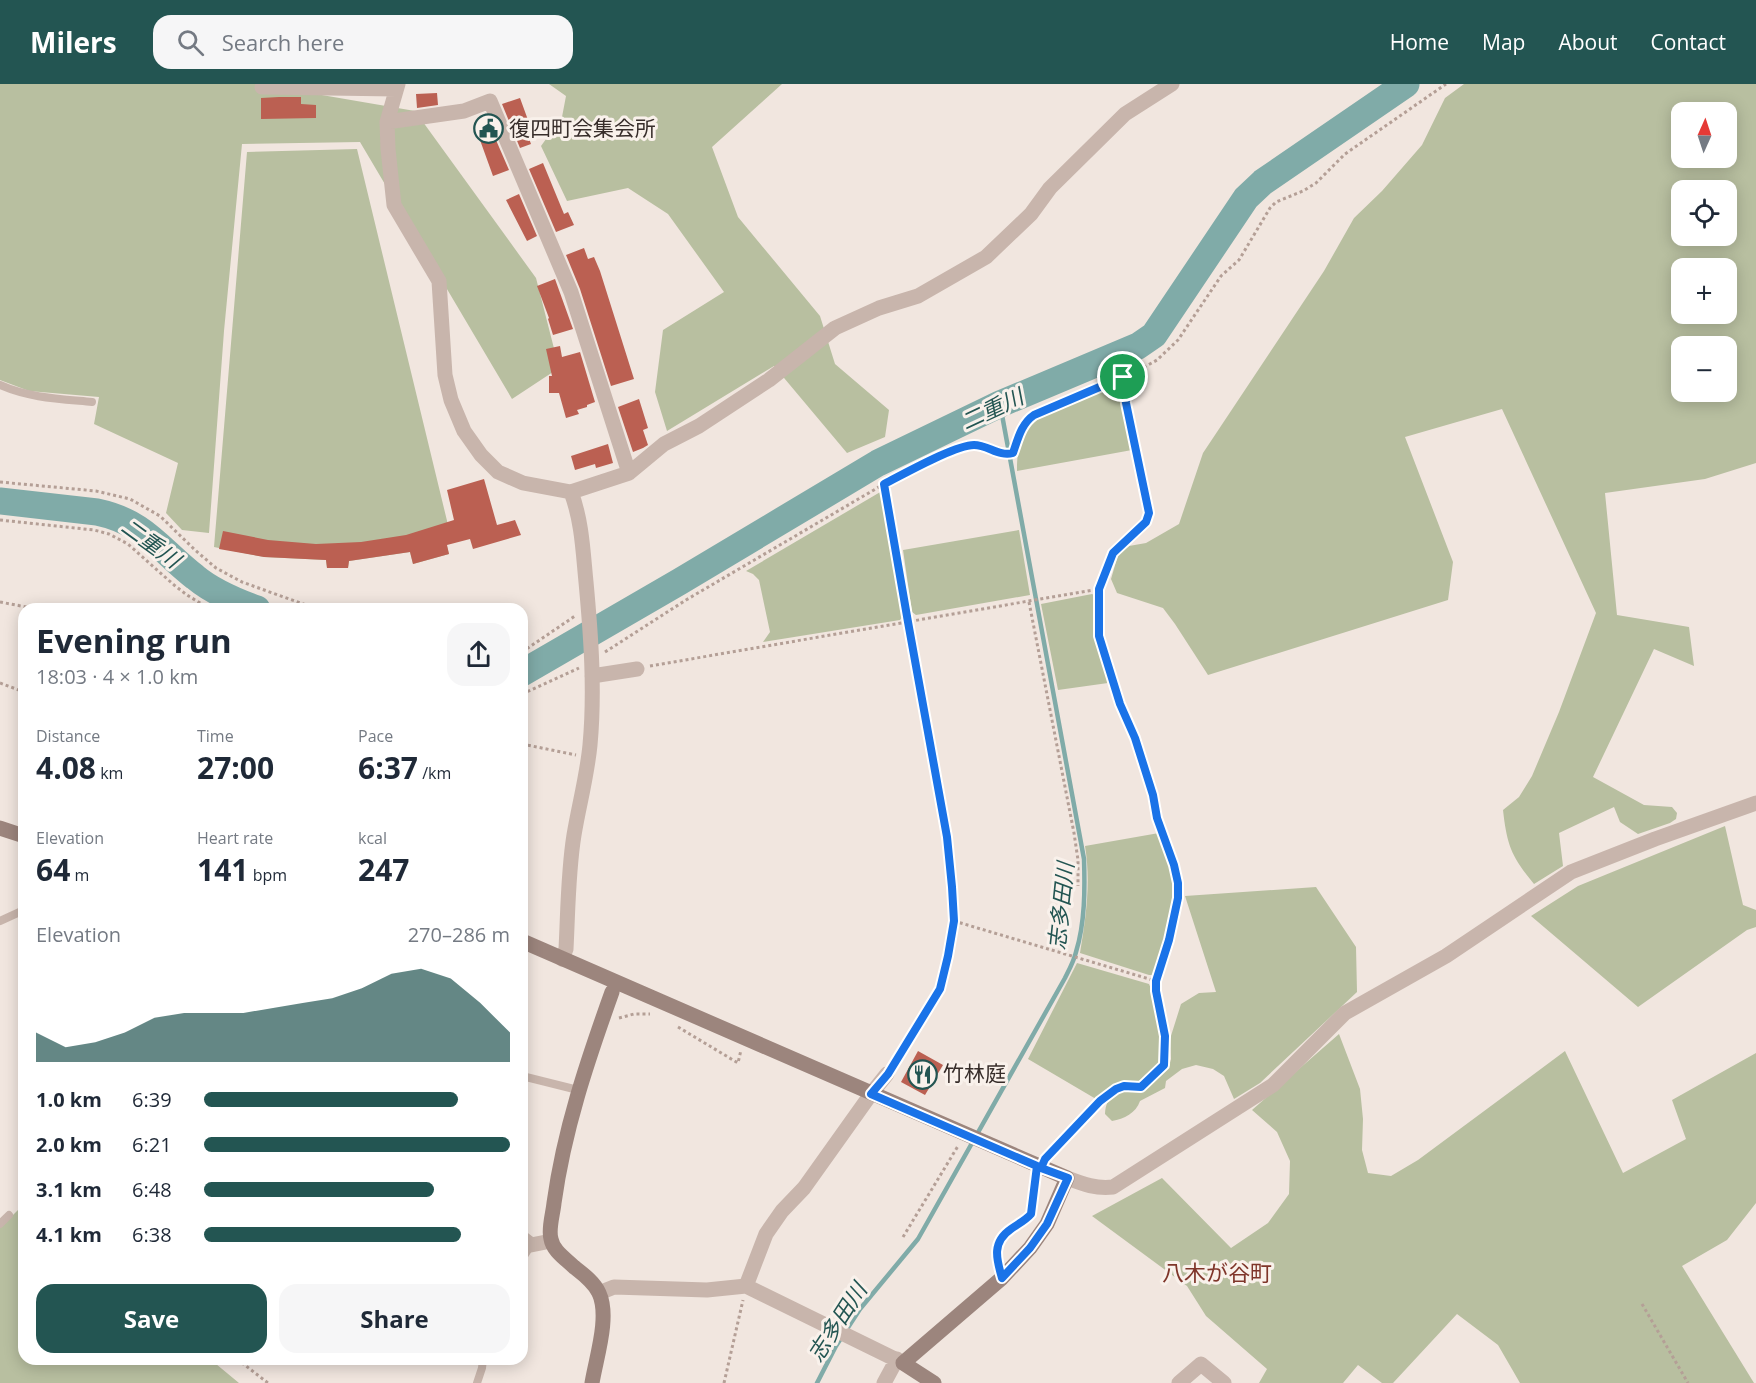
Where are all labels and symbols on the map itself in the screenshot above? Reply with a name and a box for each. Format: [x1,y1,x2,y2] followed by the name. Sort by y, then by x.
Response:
[1671,102,1737,168] north arrow
[472,113,504,145] public building icon: 復四町会集会所
[509,114,656,142] place label: 復四町会集会所
[1097,351,1148,402] pin
[955,380,1030,436] water label: 二重川
[116,511,189,575] water label: 二重川
[1040,859,1080,951] water label: 志多田川
[906,1058,938,1090] restaurant icon: 竹林庭
[943,1059,1006,1087] place label: 竹林庭
[1162,1257,1272,1287] district label: 八木が谷町
[800,1275,874,1367] water label: 志多田川

